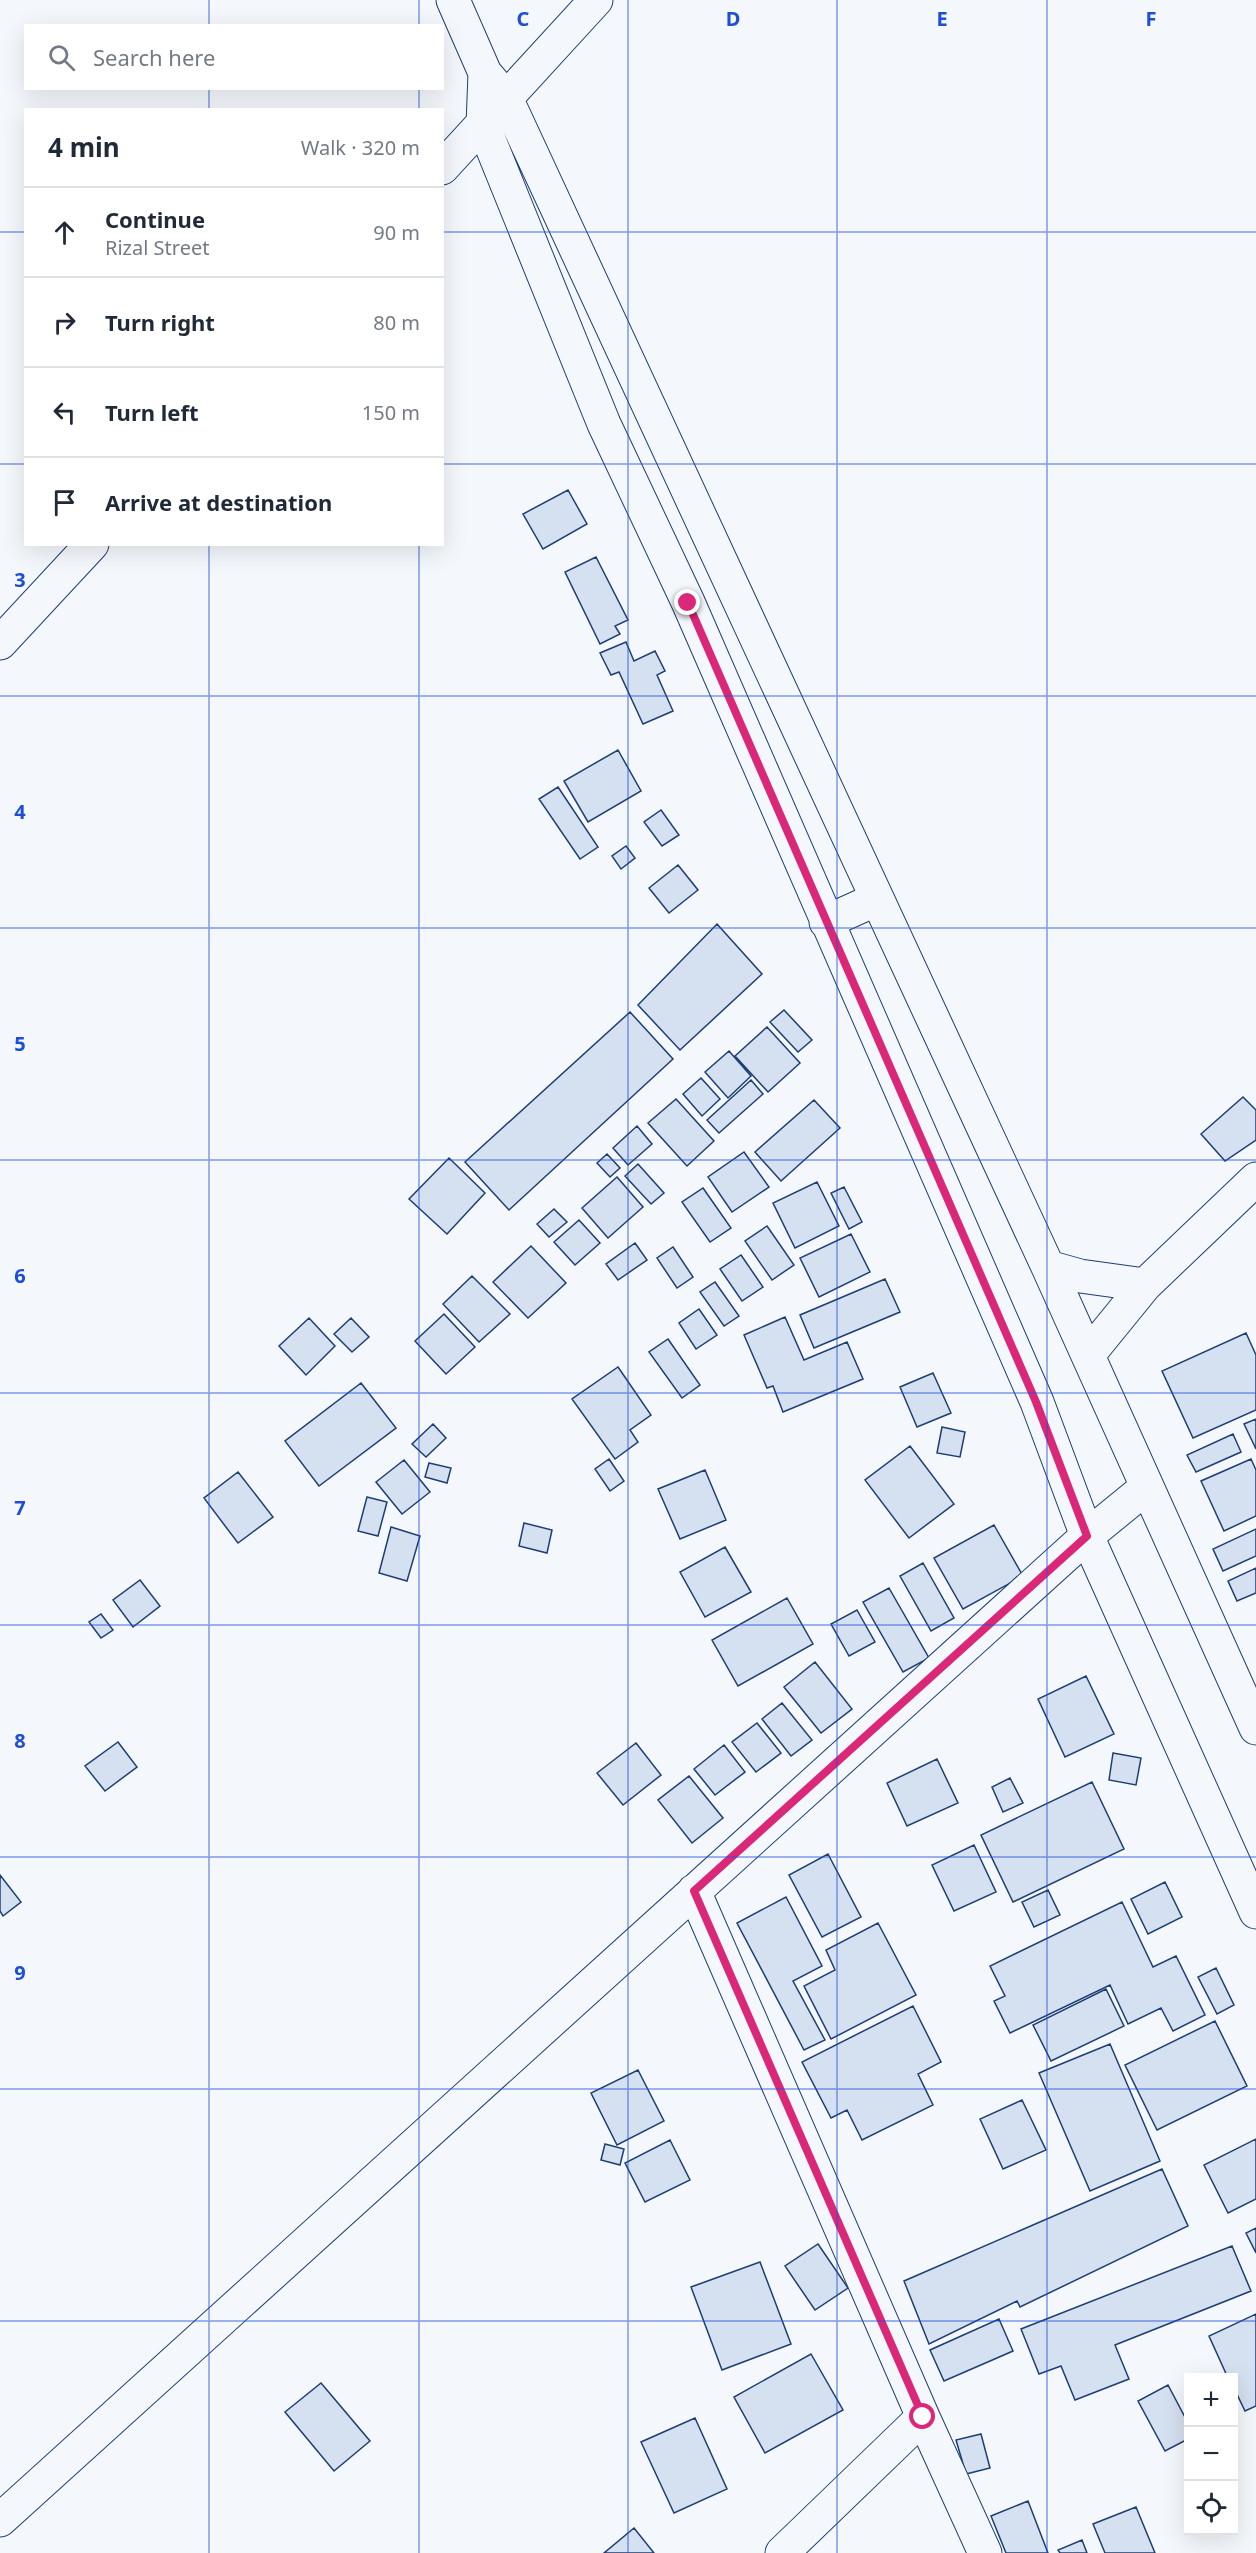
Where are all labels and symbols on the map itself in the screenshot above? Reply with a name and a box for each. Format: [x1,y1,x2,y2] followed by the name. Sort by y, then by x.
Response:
[517,5,530,32] text: C
[726,5,740,32] text: D
[936,5,948,32] text: E
[1146,5,1156,32] text: F
[14,566,26,593] text: 3
[674,589,700,615] route end
[14,798,26,825] text: 4
[14,1030,26,1057] text: 5
[14,1262,26,1289] text: 6
[14,1494,26,1521] text: 7
[14,1727,26,1754] text: 8
[14,1959,26,1986] text: 9
[909,2403,935,2429] route start

